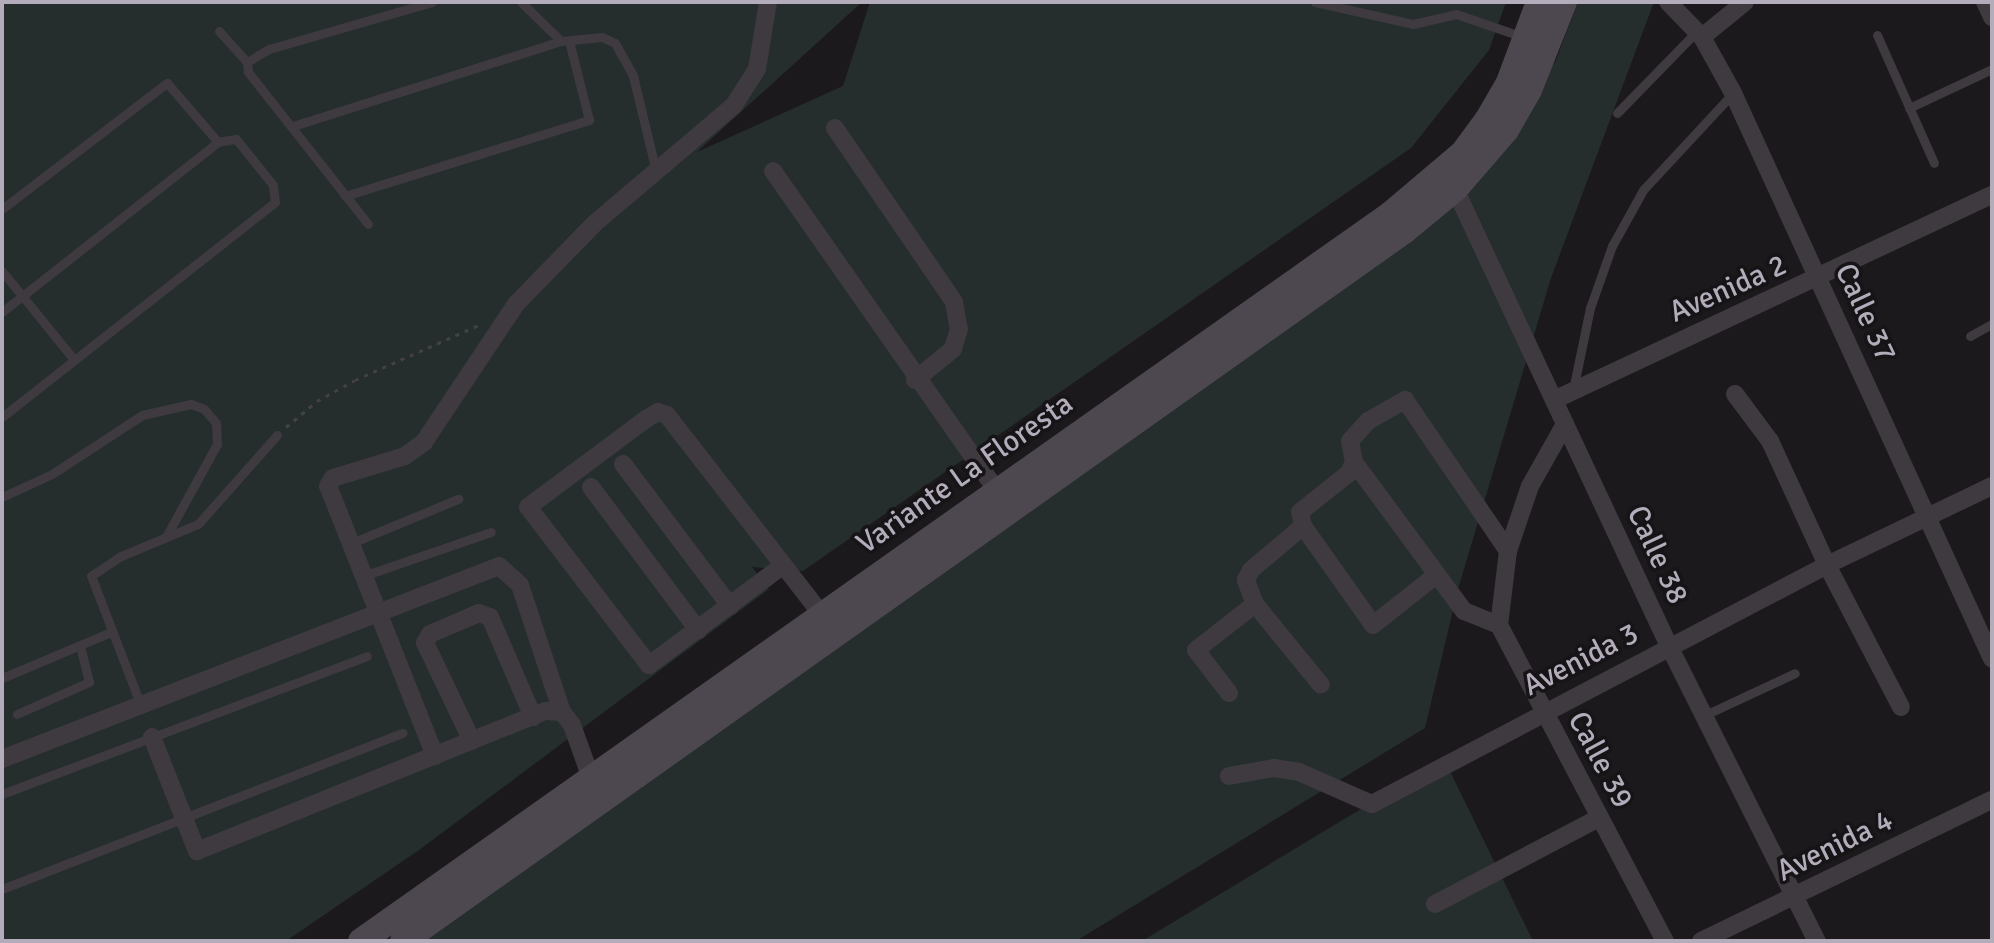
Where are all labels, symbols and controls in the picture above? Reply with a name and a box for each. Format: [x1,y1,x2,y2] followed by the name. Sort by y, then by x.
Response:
[1664,247,1792,331] street label: Avenida 2
[1827,258,1903,368] street label: Calle 37
[850,386,1080,562] street label: Variante La Floresta
[1619,500,1695,610] street label: Calle 38
[1517,616,1645,704] street label: Avenida 3
[1560,706,1640,814] street label: Calle 39
[1771,803,1899,889] street label: Avenida 4

